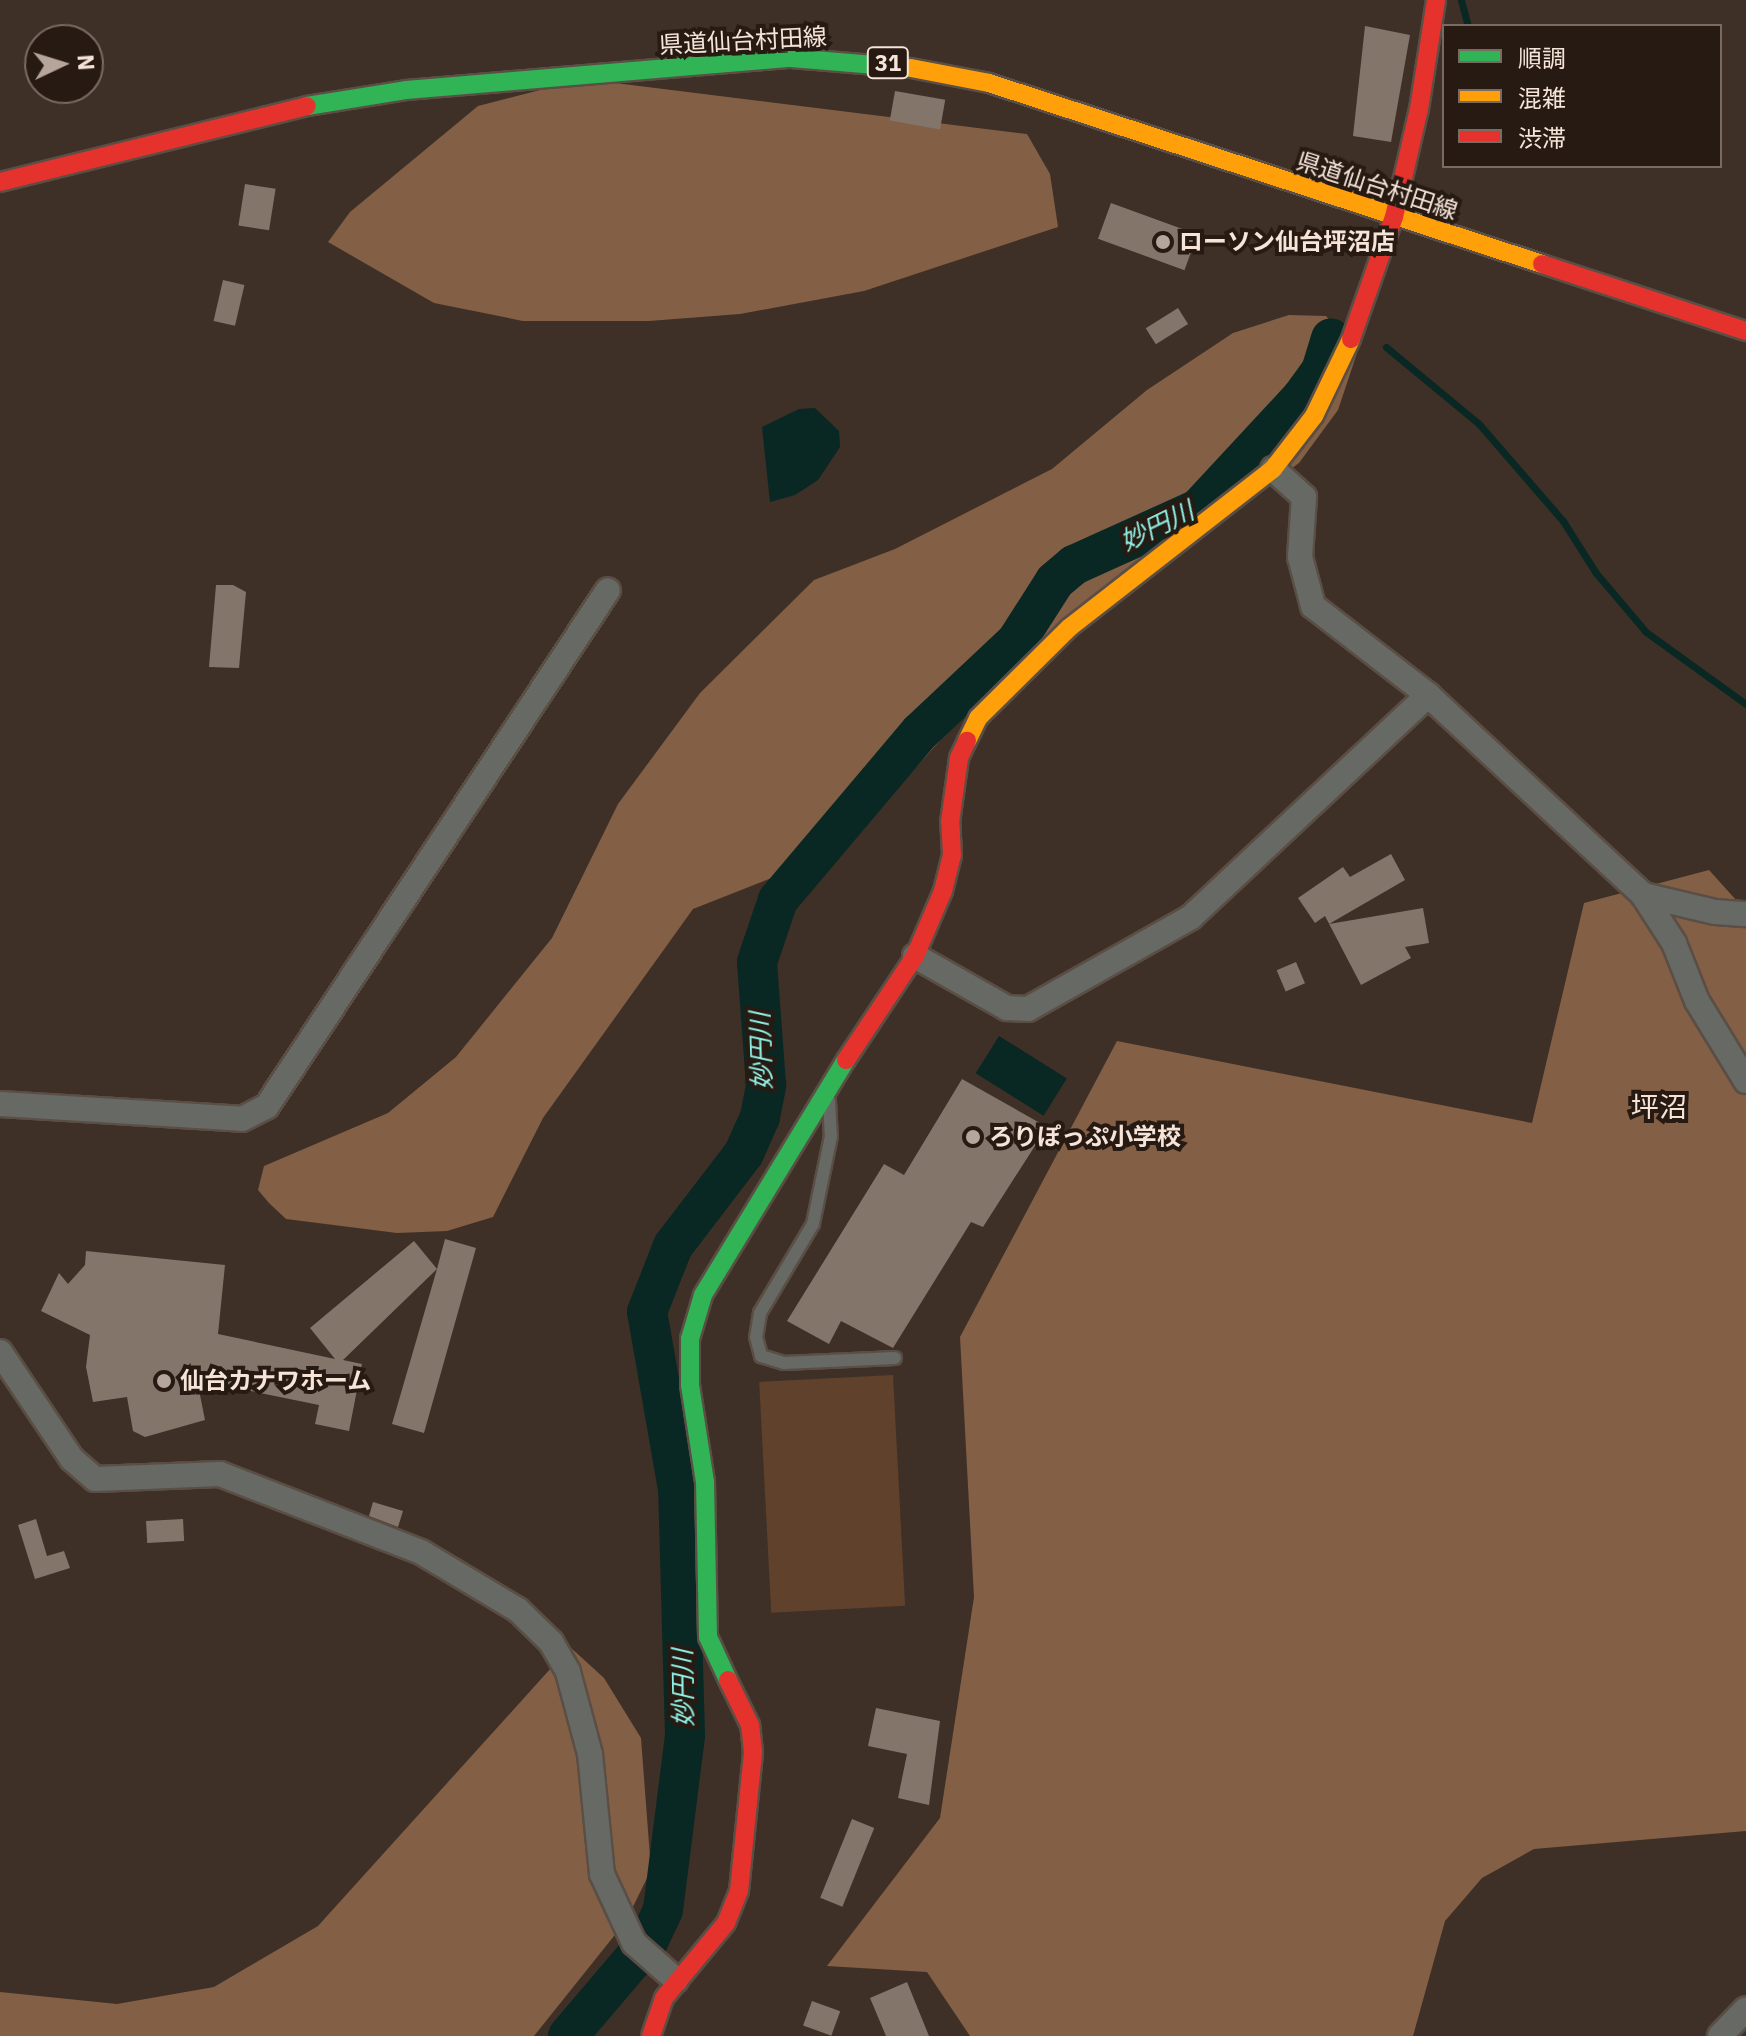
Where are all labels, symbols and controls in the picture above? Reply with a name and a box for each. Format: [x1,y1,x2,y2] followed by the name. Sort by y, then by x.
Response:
[658,22,828,60] street label: 県道仙台村田線
[24,24,104,104] north arrow
[1442,24,1722,168] legend
[1518,42,1566,74] text: 順調
[866,45,910,81] road number: 31
[71,53,101,71] text: N
[1518,82,1566,114] text: 混雑
[1518,122,1566,154] text: 渋滞
[1293,146,1461,226] street label: 県道仙台村田線
[1179,228,1395,256] place label: ローソン仙台坪沼店
[1154,233,1172,251] marker: ローソン仙台坪沼店
[1115,495,1199,557] water label: 妙円川
[744,1011,778,1091] water label: 妙円川
[1631,1090,1687,1124] district label: 坪沼
[989,1123,1181,1151] place label: ろりぽっぷ小学校
[964,1128,982,1146] marker: ろりぽっぷ小学校
[180,1367,372,1395] place label: 仙台カナワホーム
[155,1372,173,1390] marker: 仙台カナワホーム
[667,1649,699,1727] water label: 妙円川

